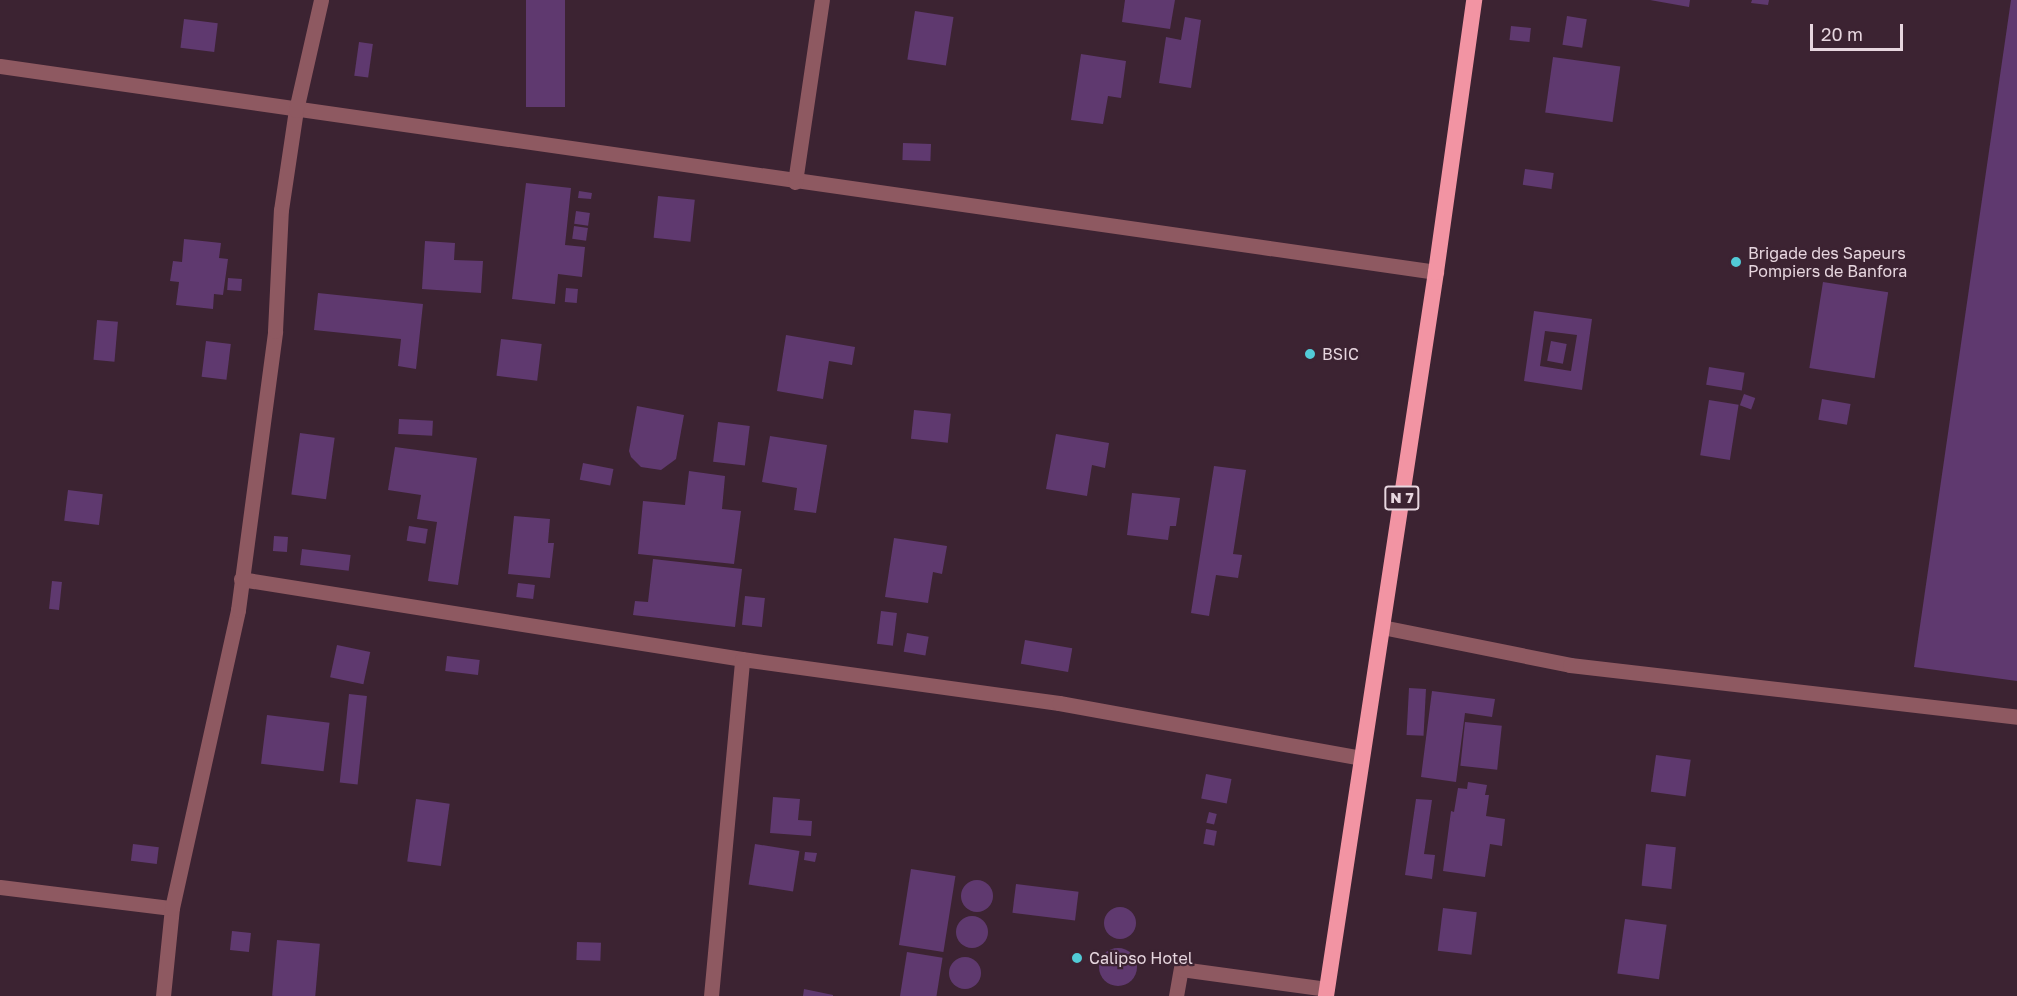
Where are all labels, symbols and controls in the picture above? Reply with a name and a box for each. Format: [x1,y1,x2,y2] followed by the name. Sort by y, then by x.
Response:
[1813,12,1906,50] scale bar
[1821,23,1863,45] text: 20 m
[1748,243,1907,281] place label: Brigade des Sapeurs Pompiers de Banfora
[1729,255,1743,269] marker: Brigade des Sapeurs Pompiers de Banfora
[1322,344,1359,364] place label: BSIC
[1303,347,1317,361] marker: BSIC
[1384,486,1420,510] road number: N 7
[1089,948,1193,968] place label: Calipso Hotel
[1070,951,1084,965] marker: Calipso Hotel

